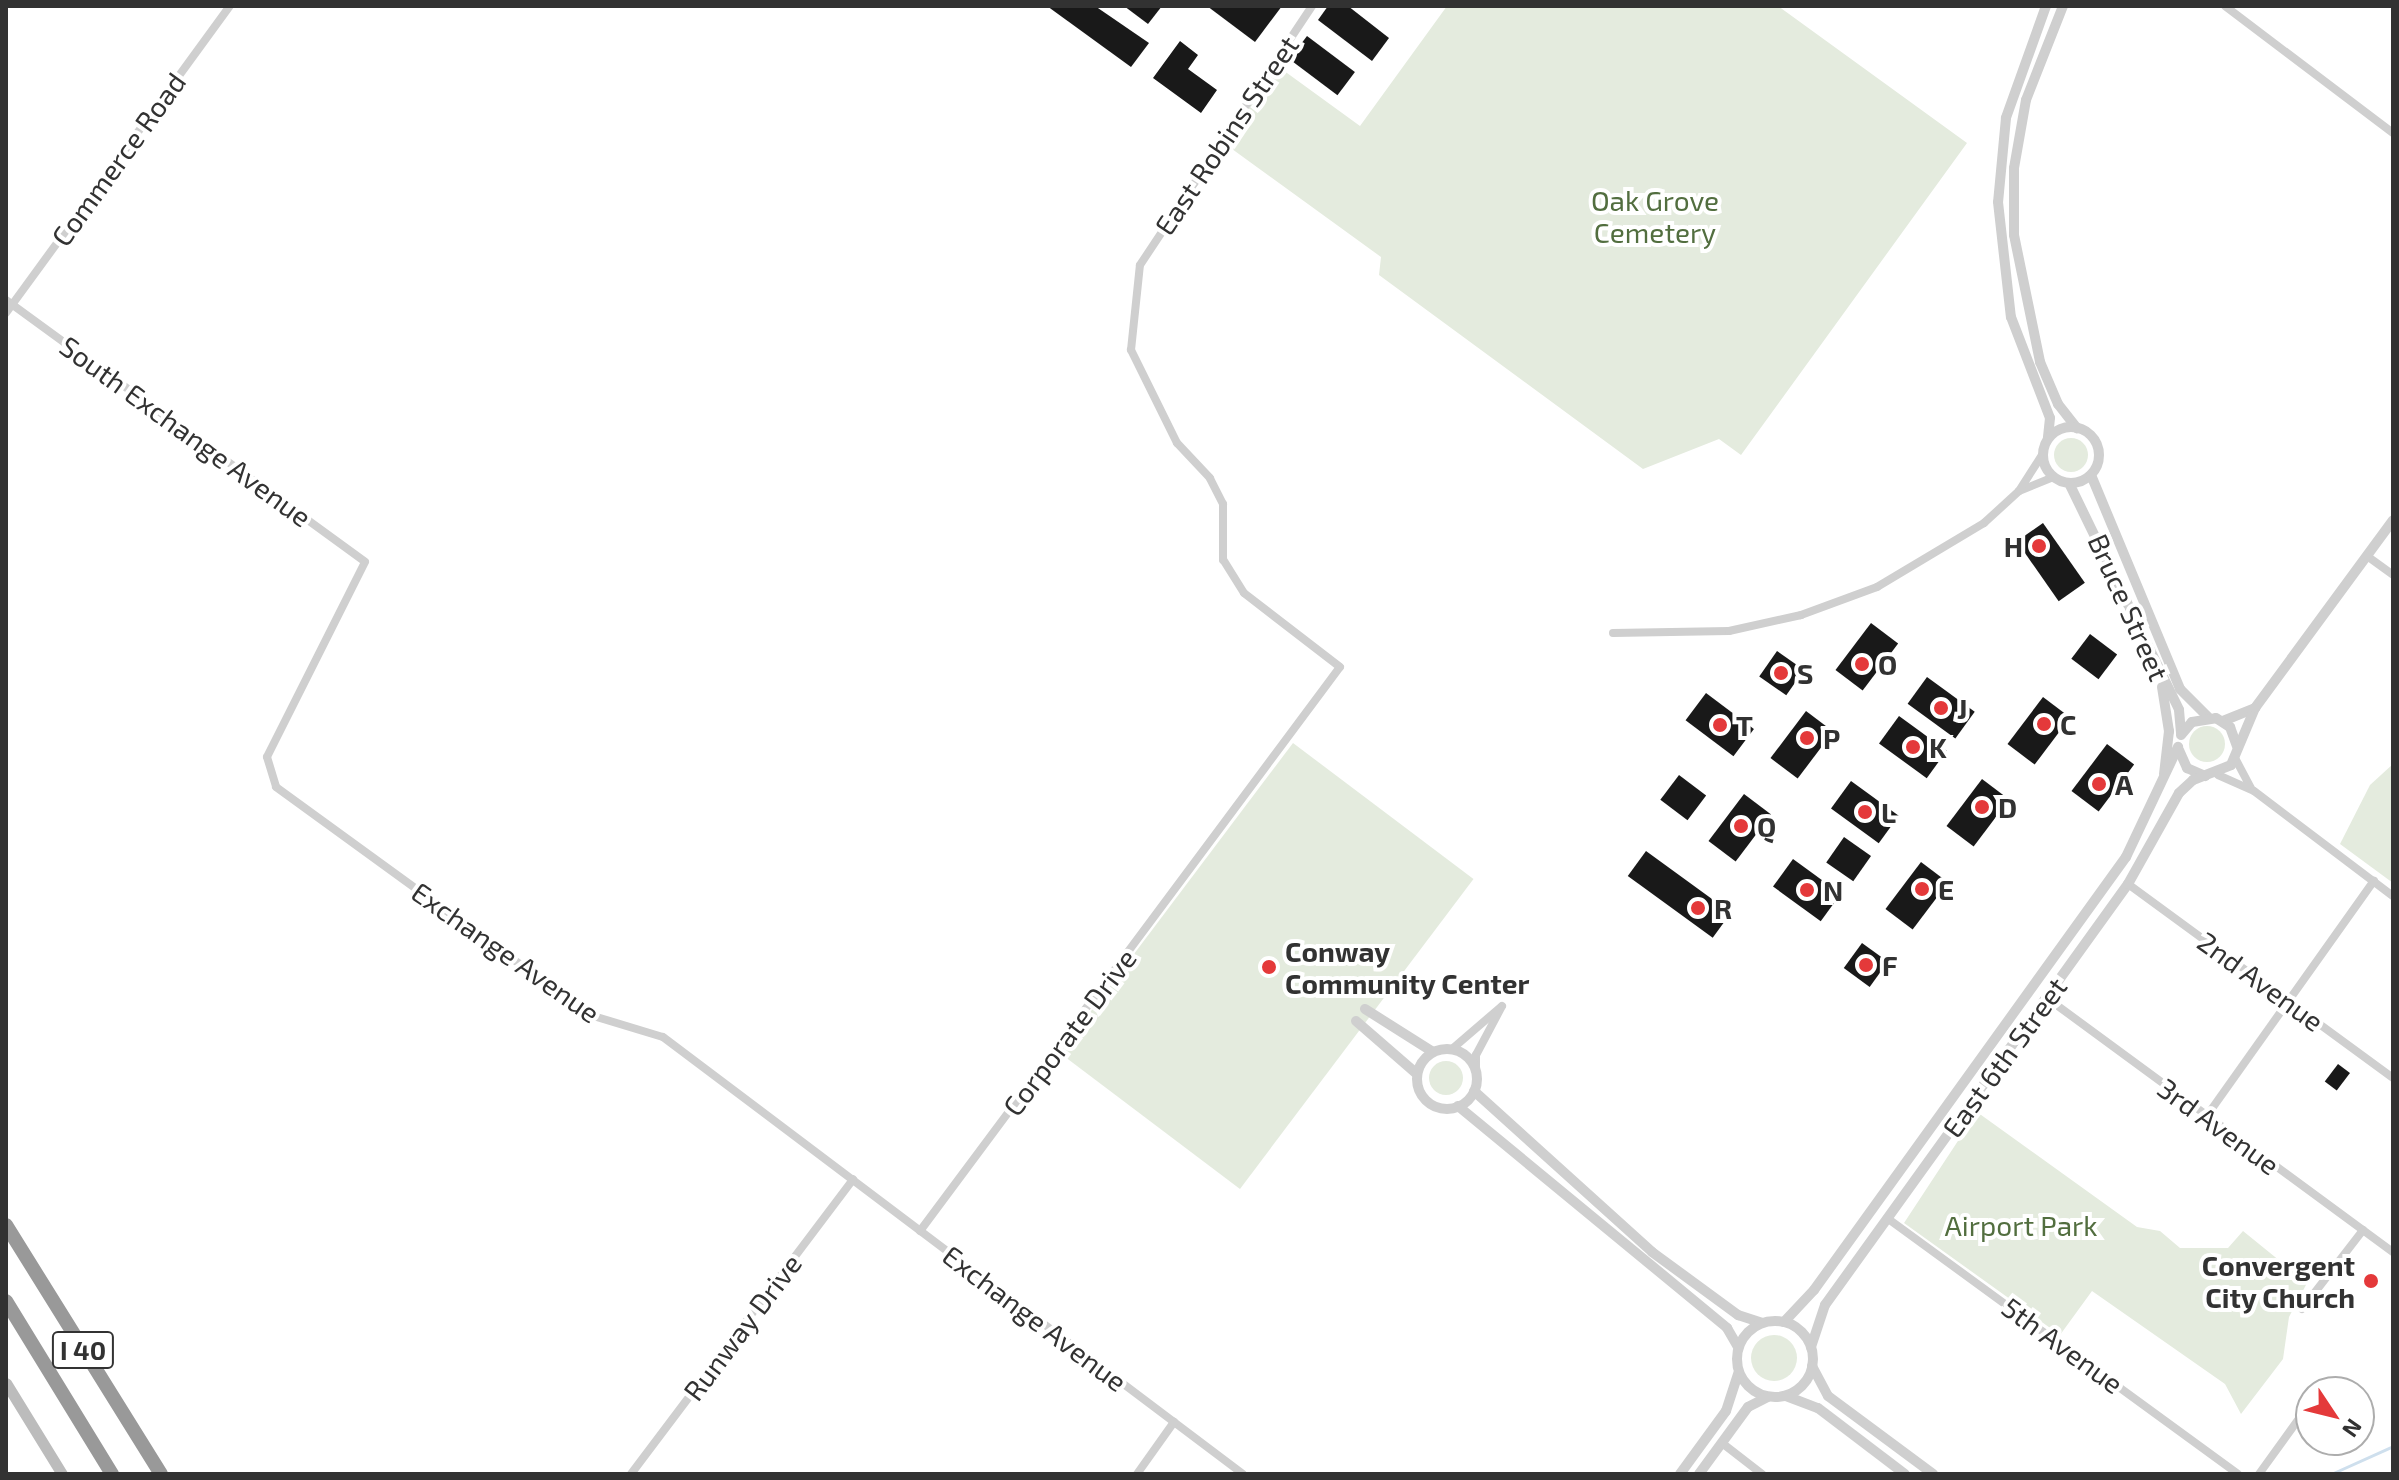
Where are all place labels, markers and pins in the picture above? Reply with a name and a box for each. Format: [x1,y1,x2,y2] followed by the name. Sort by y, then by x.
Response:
[2004,529,2023,563] place label: H
[2030,537,2048,555] marker: H
[1878,647,1897,681] place label: O
[1853,655,1871,673] marker: O
[1797,656,1813,690] place label: S
[1772,664,1790,682] marker: S
[1957,691,1967,725] place label: J
[1932,699,1950,717] marker: J
[2060,707,2076,741] place label: C
[1736,708,1753,742] place label: T
[2035,715,2053,733] marker: C
[1711,716,1729,734] marker: T
[1823,721,1840,755] place label: P
[1798,729,1816,747] marker: P
[1929,730,1947,764] place label: K
[1904,738,1922,756] marker: K
[2115,767,2133,801] place label: A
[2090,775,2108,793] marker: A
[1998,790,2017,824] place label: D
[1881,795,1896,829] place label: L
[1973,798,1991,816] marker: D
[1856,803,1874,821] marker: L
[1757,809,1776,843] place label: Q
[1732,817,1750,835] marker: Q
[1938,872,1954,906] place label: E
[1823,873,1843,907] place label: N
[1913,880,1931,898] marker: E
[1798,881,1816,899] marker: N
[1714,891,1732,925] place label: R
[1689,899,1707,917] marker: R
[1285,934,1530,1000] place label: Conway Community Center
[1882,948,1898,982] place label: F
[1857,956,1875,974] marker: F
[1260,958,1278,976] marker: Conway Community Center
[2202,1248,2355,1314] place label: Convergent City Church
[2362,1272,2380,1290] marker: Convergent City Church

